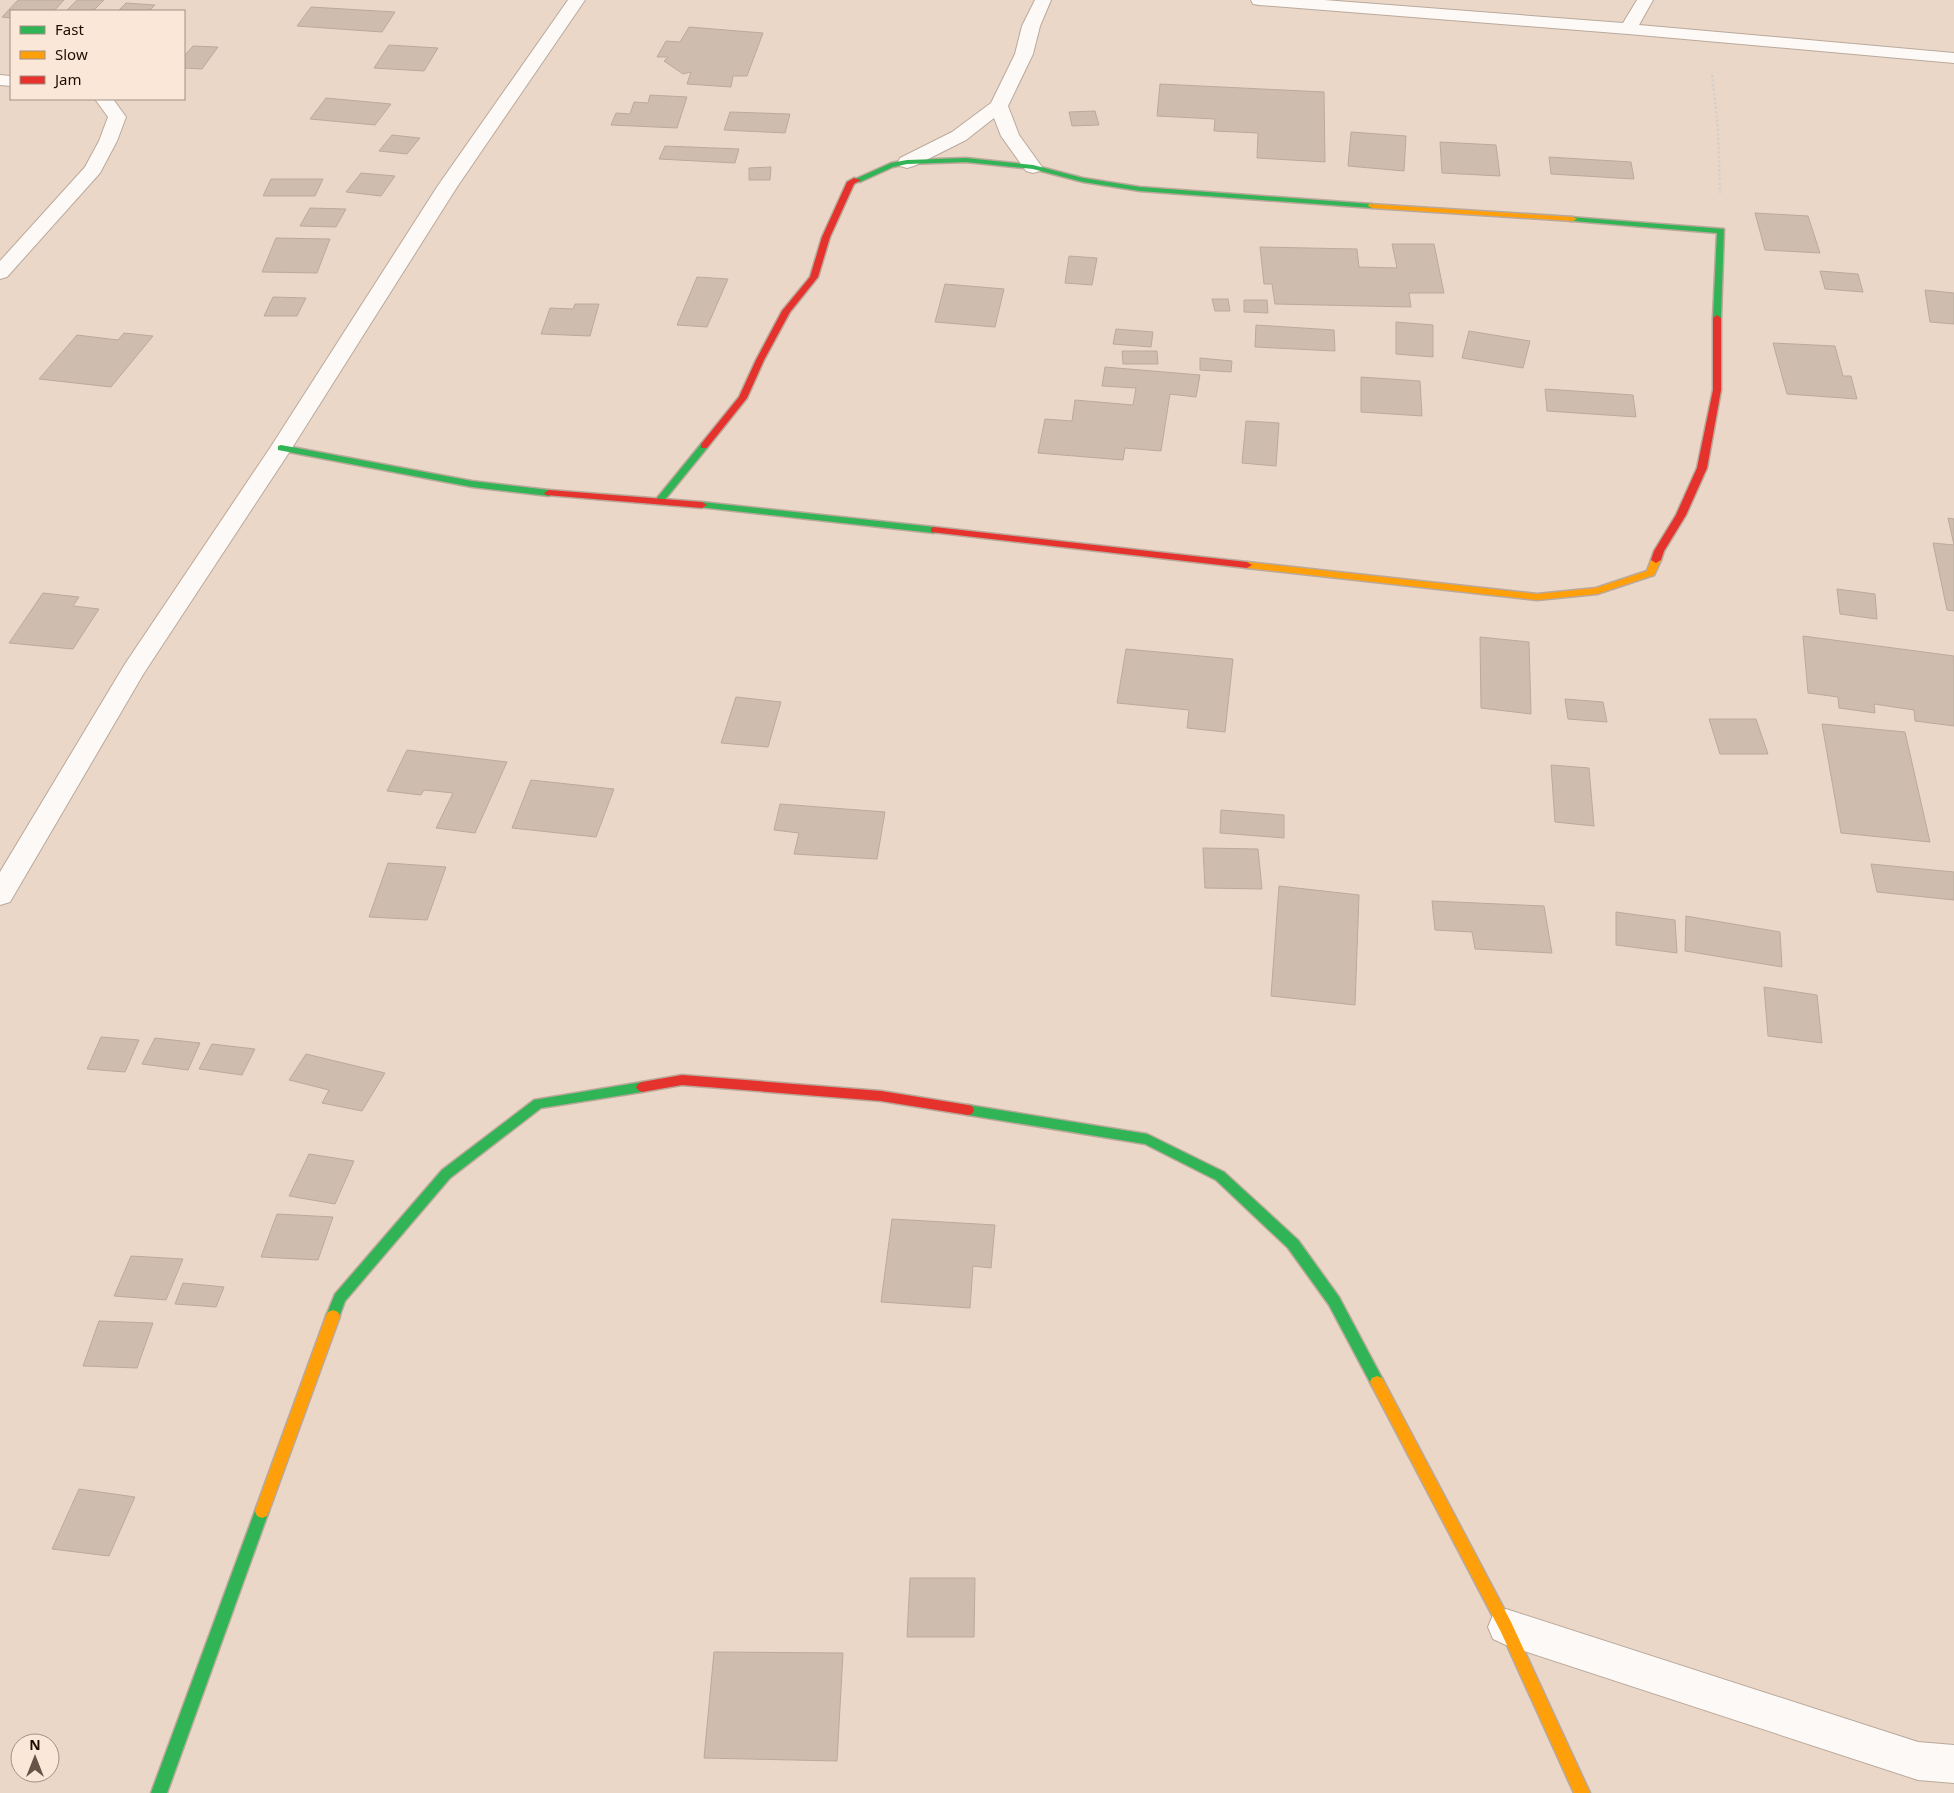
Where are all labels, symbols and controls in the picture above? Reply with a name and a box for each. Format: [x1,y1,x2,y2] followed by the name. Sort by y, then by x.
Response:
[10,10,185,100] legend
[55,19,84,39] text: Fast
[55,44,88,64] text: Slow
[53,69,82,89] text: Jam
[10,1733,60,1783] north arrow
[29,1735,41,1754] text: N

